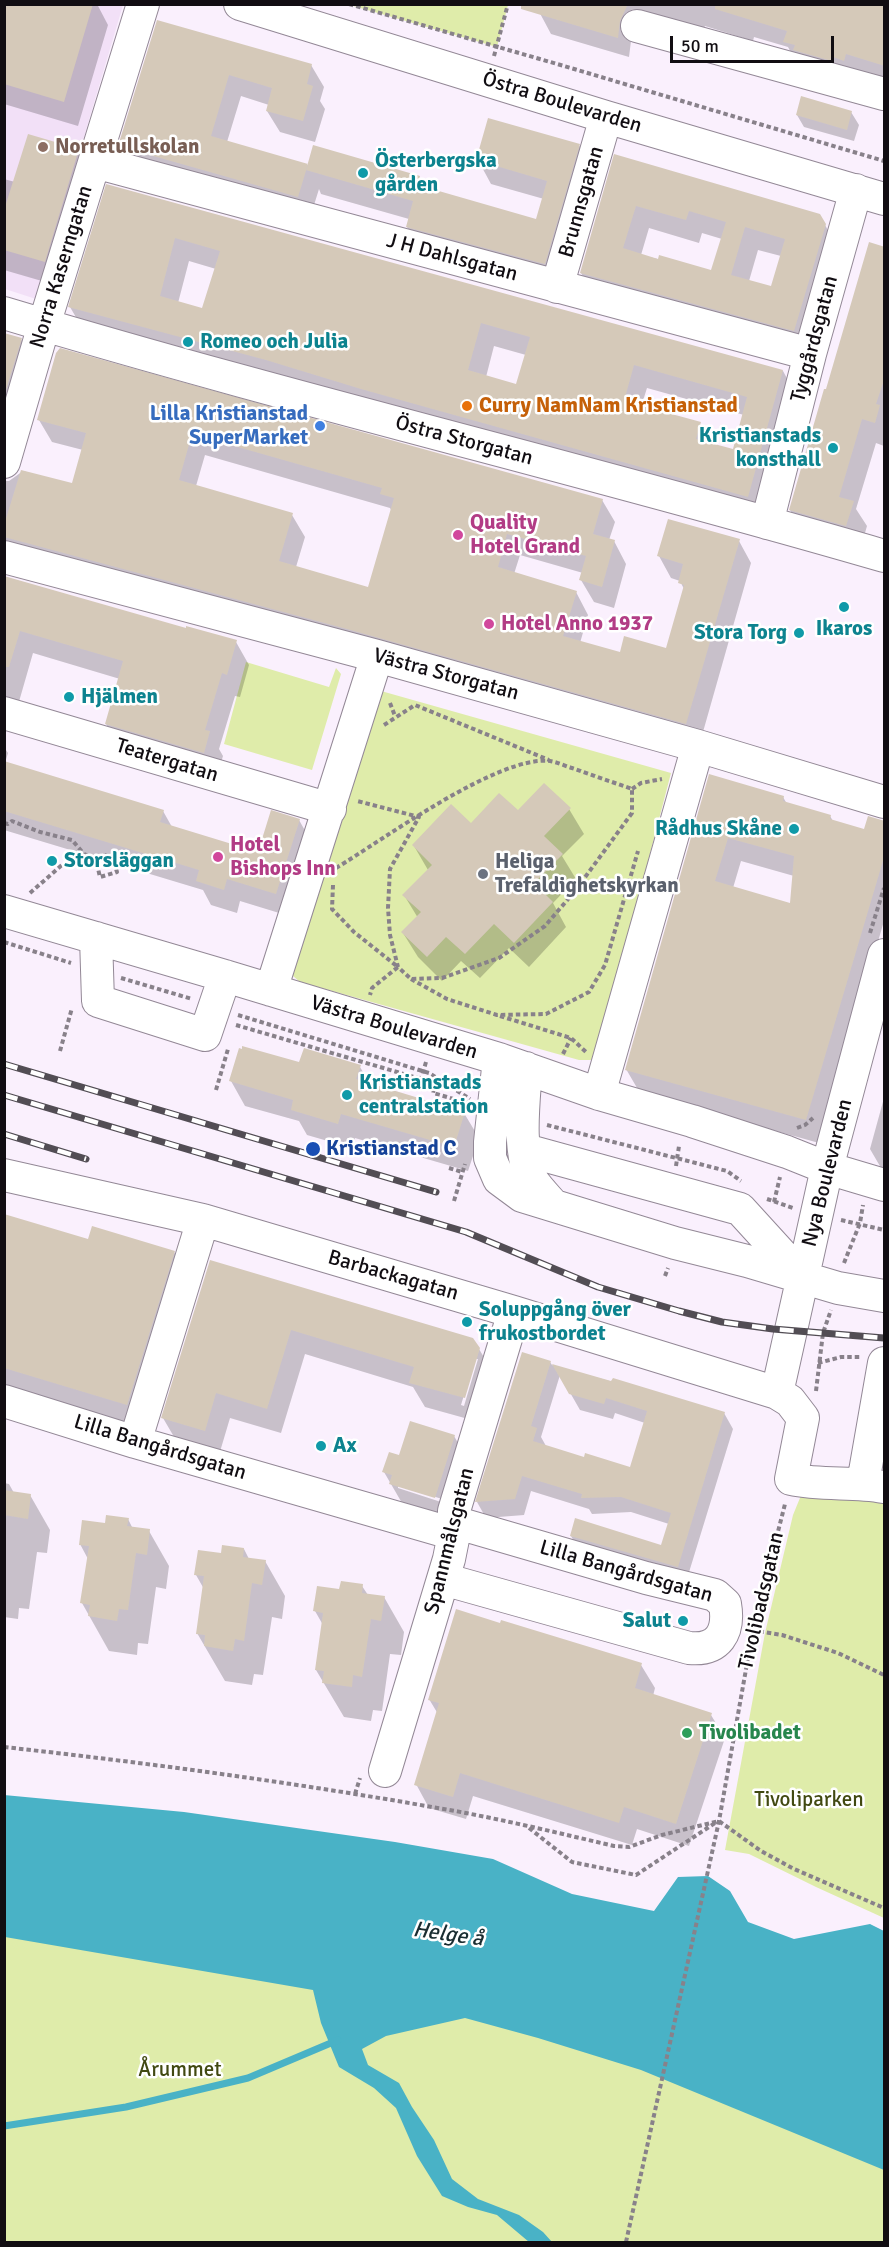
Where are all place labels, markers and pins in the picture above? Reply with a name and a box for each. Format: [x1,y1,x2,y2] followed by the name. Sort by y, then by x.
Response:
[55,134,199,160] place label: Norretullskolan
[36,140,50,154] marker: Norretullskolan
[375,148,497,198] place label: Österbergska gården
[356,166,370,180] marker: Österbergska gården
[200,329,348,355] place label: Romeo och Julia
[181,335,195,349] marker: Romeo och Julia
[479,393,738,419] place label: Curry NamNam Kristianstad
[460,399,474,413] marker: Curry NamNam Kristianstad
[150,401,308,451] place label: Lilla Kristianstad SuperMarket
[313,419,327,433] marker: Lilla Kristianstad SuperMarket
[699,423,821,473] place label: Kristianstads konsthall
[826,441,840,455] marker: Kristianstads konsthall
[470,510,580,560] place label: Quality Hotel Grand
[451,528,465,542] marker: Quality Hotel Grand
[837,600,851,614] marker: Ikaros
[501,611,653,637] place label: Hotel Anno 1937
[816,616,872,642] place label: Ikaros
[482,617,496,631] marker: Hotel Anno 1937
[694,620,787,646] place label: Stora Torg
[792,626,806,640] marker: Stora Torg
[81,684,158,710] place label: Hjälmen
[62,690,76,704] marker: Hjälmen
[655,816,782,842] place label: Rådhus Skåne
[787,822,801,836] marker: Rådhus Skåne
[230,832,336,882] place label: Hotel Bishops Inn
[64,848,174,874] place label: Storsläggan
[495,849,679,899] place label: Heliga Trefaldighetskyrkan
[211,850,225,864] marker: Hotel Bishops Inn
[45,854,59,868] marker: Storsläggan
[476,867,490,881] marker: Heliga Trefaldighetskyrkan
[359,1070,488,1120] place label: Kristianstads centralstation
[340,1088,354,1102] marker: Kristianstads centralstation
[326,1136,456,1162] place label: Kristianstad C
[304,1140,322,1158] marker: Kristianstad C
[479,1297,631,1347] place label: Soluppgång över frukostbordet
[460,1315,474,1329] marker: Soluppgång över frukostbordet
[333,1433,356,1459] place label: Ax
[314,1439,328,1453] marker: Ax
[623,1608,671,1634] place label: Salut
[676,1614,690,1628] marker: Salut
[699,1720,801,1746] place label: Tivolibadet
[680,1726,694,1740] marker: Tivolibadet

